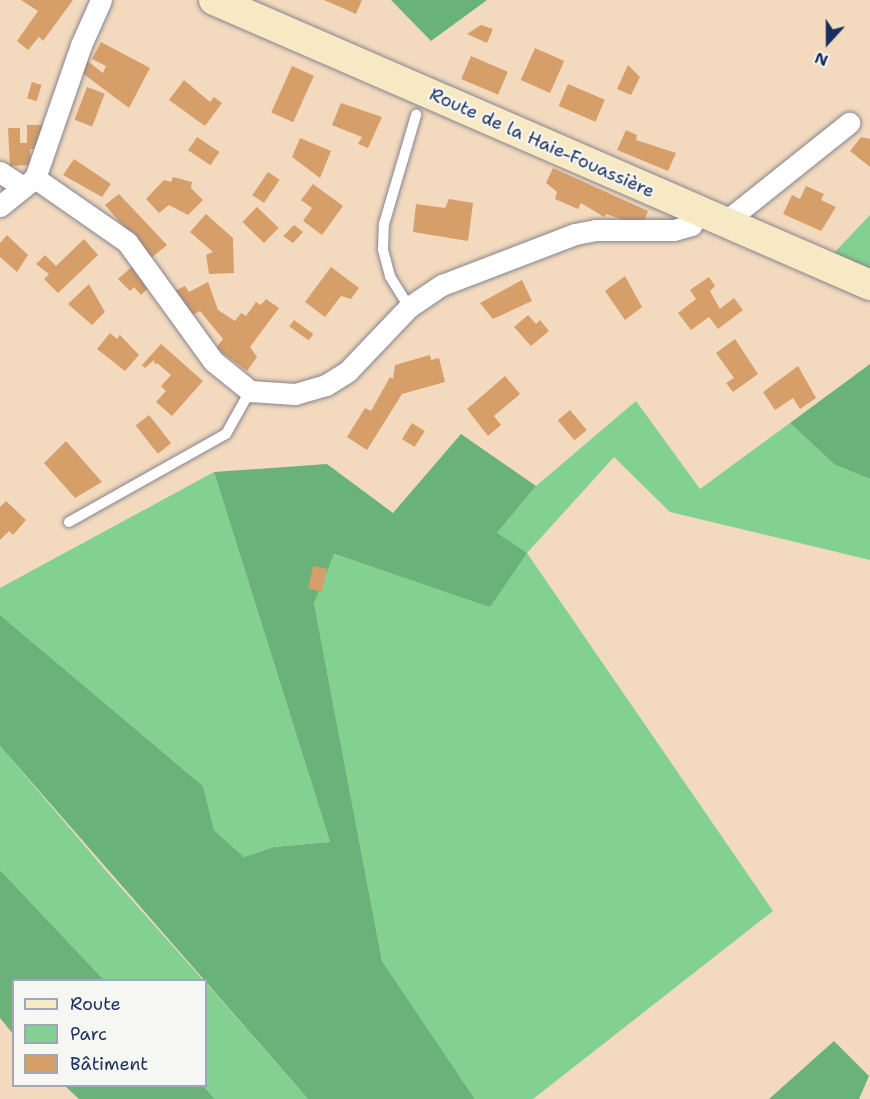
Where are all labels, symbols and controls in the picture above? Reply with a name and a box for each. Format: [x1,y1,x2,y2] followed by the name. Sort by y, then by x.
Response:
[798,12,858,72] north arrow
[812,47,831,71] text: N
[426,84,658,202] street label: Route de la Haie-Fouassière
[12,979,207,1087] legend
[70,992,121,1016] text: Route
[70,1022,107,1046] text: Parc
[70,1052,148,1076] text: Bâtiment

